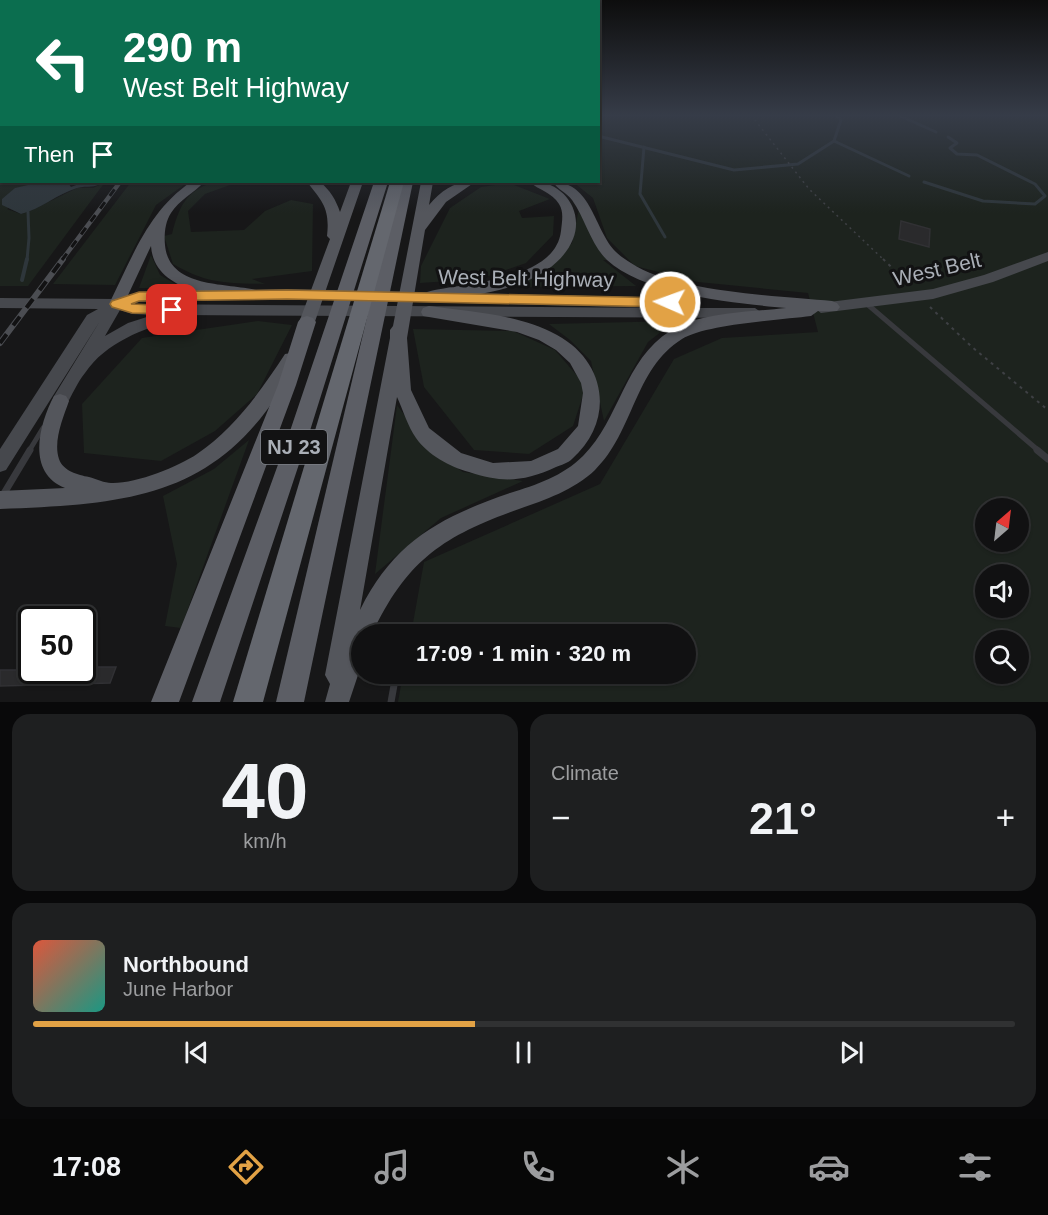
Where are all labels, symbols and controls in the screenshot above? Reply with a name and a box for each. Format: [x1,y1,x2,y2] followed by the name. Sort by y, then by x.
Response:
[24,24,102,102] icon: left
[123,24,242,71] text: 290 m
[123,73,349,103] text: West Belt Highway
[86,138,119,171] icon: arrive
[24,142,74,167] text: Then
[891,248,983,290] street label: West Belt
[438,265,615,291] street label: West Belt Highway
[638,270,702,334] position arrow
[146,284,197,335] pin
[155,293,188,326] icon: arrive
[261,430,327,464] road number: NJ 23
[975,498,1029,552] north arrow
[975,498,1029,684] map controls
[975,564,1029,618] button: sound
[18,606,96,684] speed limit sign: 50
[975,630,1029,684] button: search
[416,641,631,666] text: 17:09 · 1 min · 320 m
[222,747,308,835] text: 40
[551,762,619,784] text: Climate
[749,793,817,844] text: 21°
[551,799,570,836] text: −
[996,799,1015,836] text: +
[243,830,287,852] text: km/h
[123,952,249,977] text: Northbound
[123,978,233,1000] text: June Harbor
[180,1036,213,1069] icon: previous
[507,1036,540,1069] icon: pause
[835,1036,868,1069] icon: next
[225,1146,267,1188] icon: directions
[371,1146,413,1188] icon: music
[517,1146,559,1188] icon: phone
[662,1146,704,1188] icon: climate
[808,1146,850,1188] icon: car
[954,1146,996,1188] icon: filters
[52,1152,121,1182] text: 17:08

